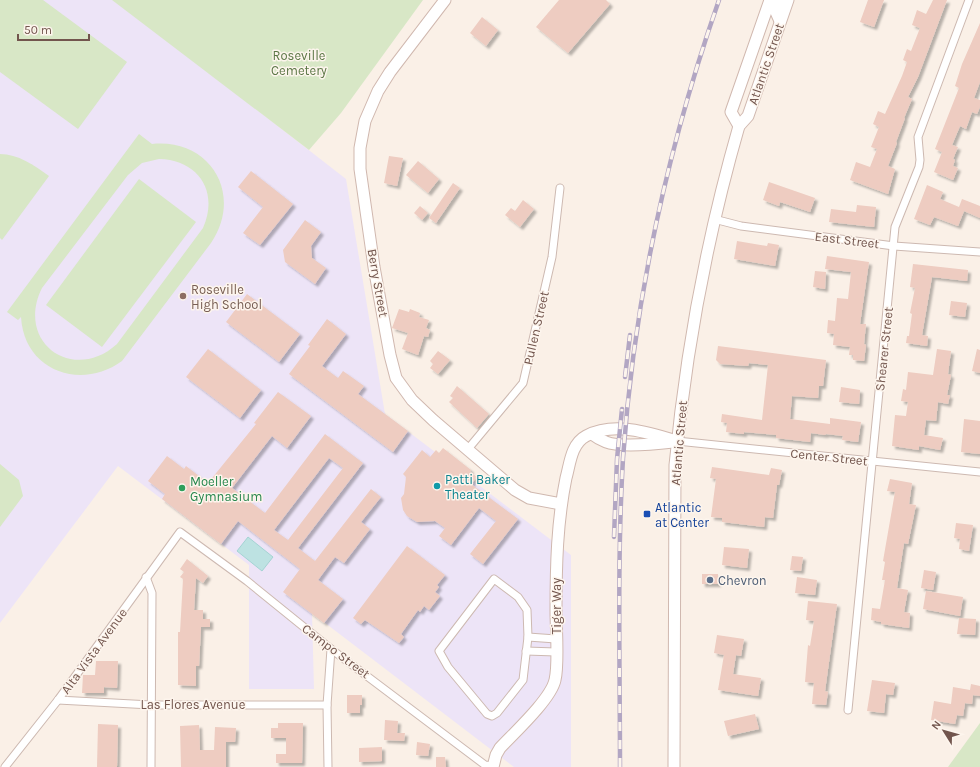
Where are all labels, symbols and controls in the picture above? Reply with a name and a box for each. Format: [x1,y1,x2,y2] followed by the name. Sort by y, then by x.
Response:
[18,16,89,42] scale bar
[745,21,787,107] street label: Atlantic Street
[24,23,52,37] text: 50 m
[271,48,327,78] park label: Roseville Cemetery
[814,229,880,251] street label: East Street
[365,248,391,318] street label: Berry Street
[191,282,262,312] place label: Roseville High School
[520,289,552,367] street label: Pullen Street
[178,291,188,301] marker: Roseville High School
[872,306,896,392] street label: Shearer Street
[668,400,690,486] street label: Atlantic Street
[790,445,868,469] street label: Center Street
[445,472,510,502] place label: Patti Baker Theater
[190,474,262,504] place label: Moeller Gymnasium
[432,481,442,491] marker: Patti Baker Theater
[177,483,187,493] marker: Moeller Gymnasium
[655,500,709,530] place label: Atlantic at Center
[642,509,652,519] marker: Atlantic at Center
[718,573,767,588] place label: Chevron
[705,575,715,585] marker: Chevron
[549,578,564,634] street label: Tiger Way
[58,605,130,697] street label: Alta Vista Avenue
[299,621,373,681] street label: Campo Street
[141,697,246,712] street label: Las Flores Avenue
[924,711,964,751] north arrow
[929,718,944,732] text: N

